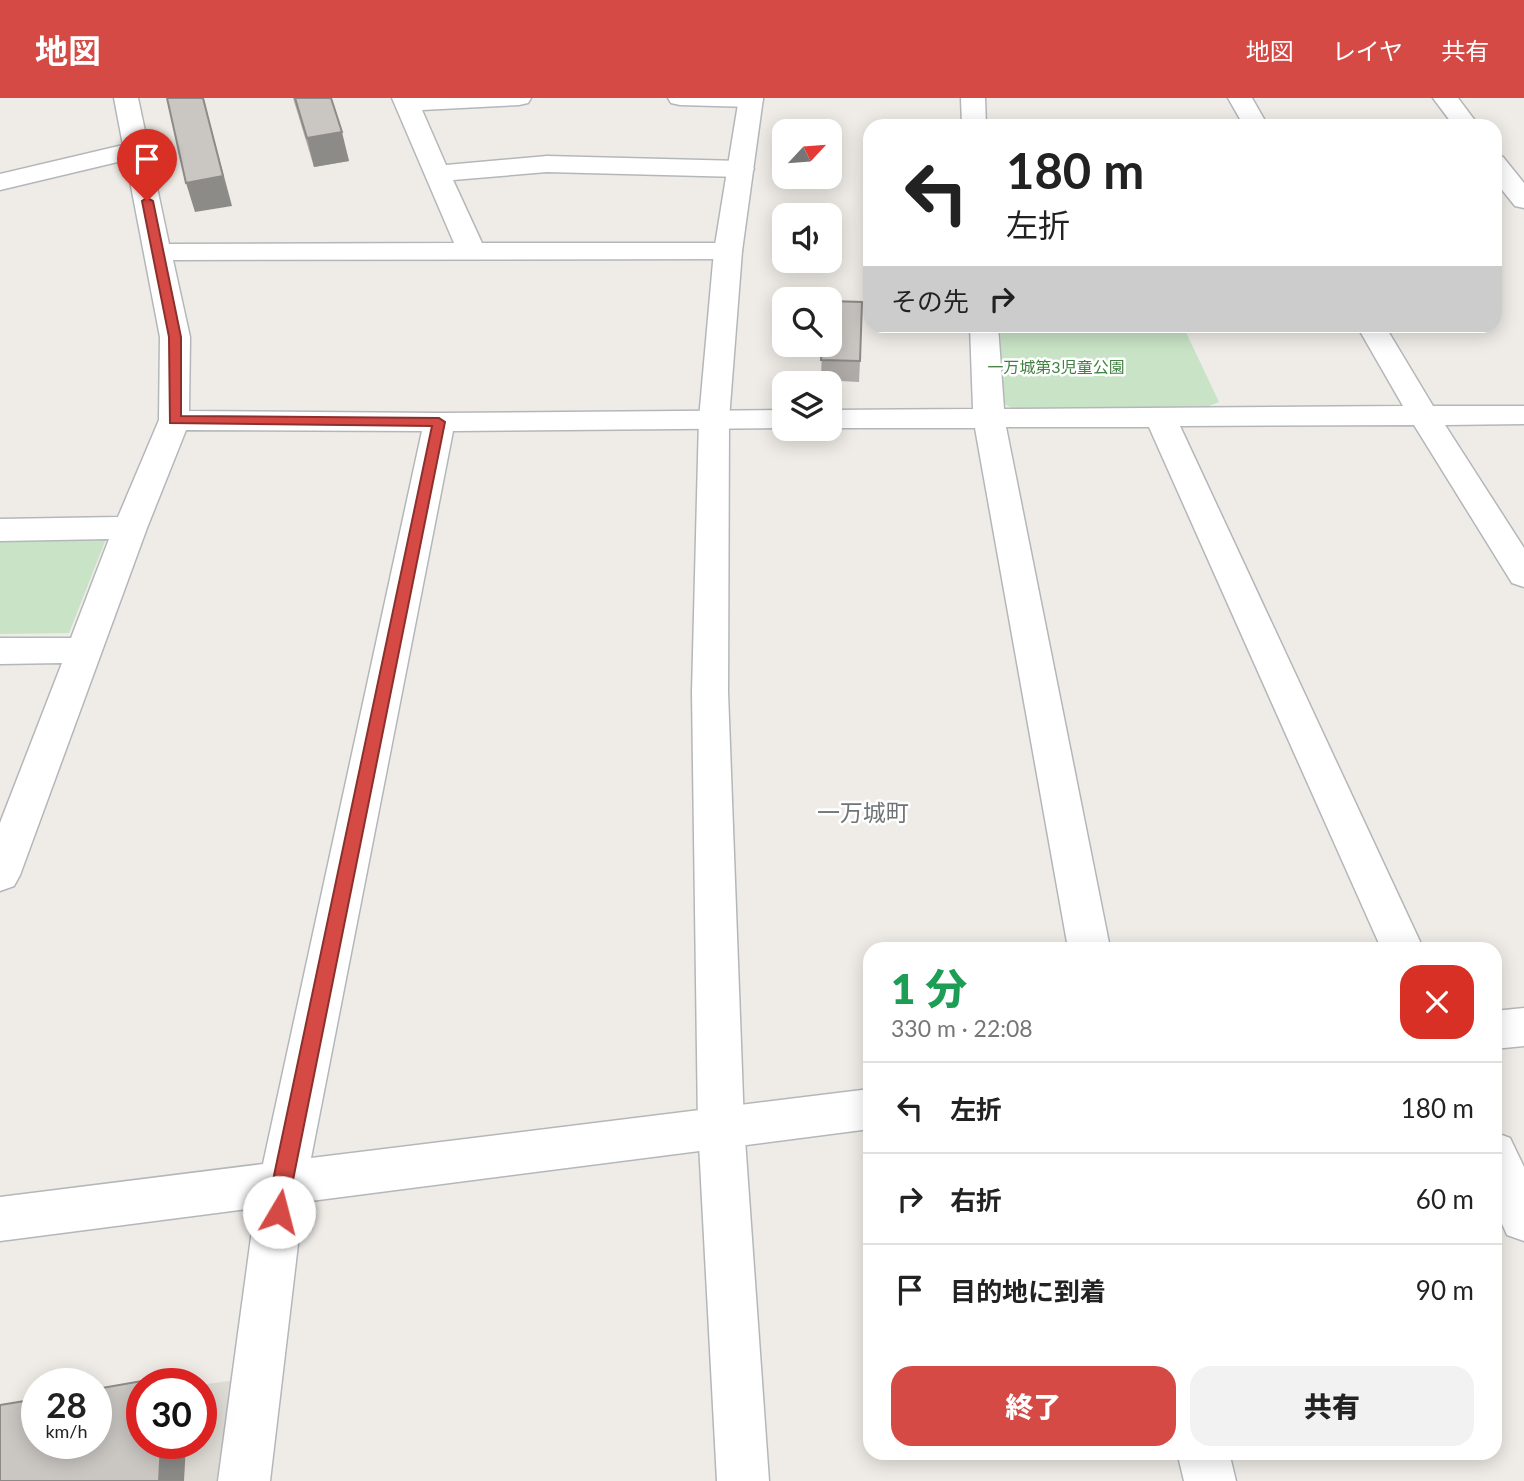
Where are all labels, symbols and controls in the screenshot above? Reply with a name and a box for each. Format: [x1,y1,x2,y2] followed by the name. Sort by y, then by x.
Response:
[35,30,101,70] text: 地図
[1246,36,1294,65] text: 地図
[1332,36,1403,65] text: レイヤ
[1441,36,1489,65] text: 共有
[772,119,842,189] north arrow
[772,119,842,441] map controls
[117,129,177,201] pin
[128,140,166,178] icon: arrive
[1006,141,1144,199] text: 180 m
[891,147,982,238] icon: left
[772,203,842,273] button: sound
[1006,205,1070,244] text: 左折
[983,280,1021,318] icon: right
[891,285,969,317] text: その先
[772,287,842,357] button: search
[987,357,1125,376] park label: 一万城第3児童公園
[772,371,842,441] button: layers
[817,798,909,826] district label: 一万城町
[891,963,967,1013] text: 1 分
[1400,965,1474,1039] button: close
[891,1014,1033,1042] text: 330 m · 22:08
[891,1089,929,1127] icon: left
[1401,1092,1474,1124] text: 180 m
[950,1093,1002,1125] text: 左折
[242,1175,316,1249] position arrow
[891,1180,929,1218] icon: right
[1416,1183,1474,1215] text: 60 m
[950,1184,1002,1216] text: 右折
[891,1271,929,1309] icon: arrive
[1416,1274,1474,1306] text: 90 m
[950,1275,1106,1307] text: 目的地に到着
[891,1366,1176,1446] button: 終了
[1190,1366,1474,1446] button: 共有
[126,1368,217,1459] speed limit sign: 30
[46,1383,87,1425] text: 28
[45,1420,88,1442] text: km/h

